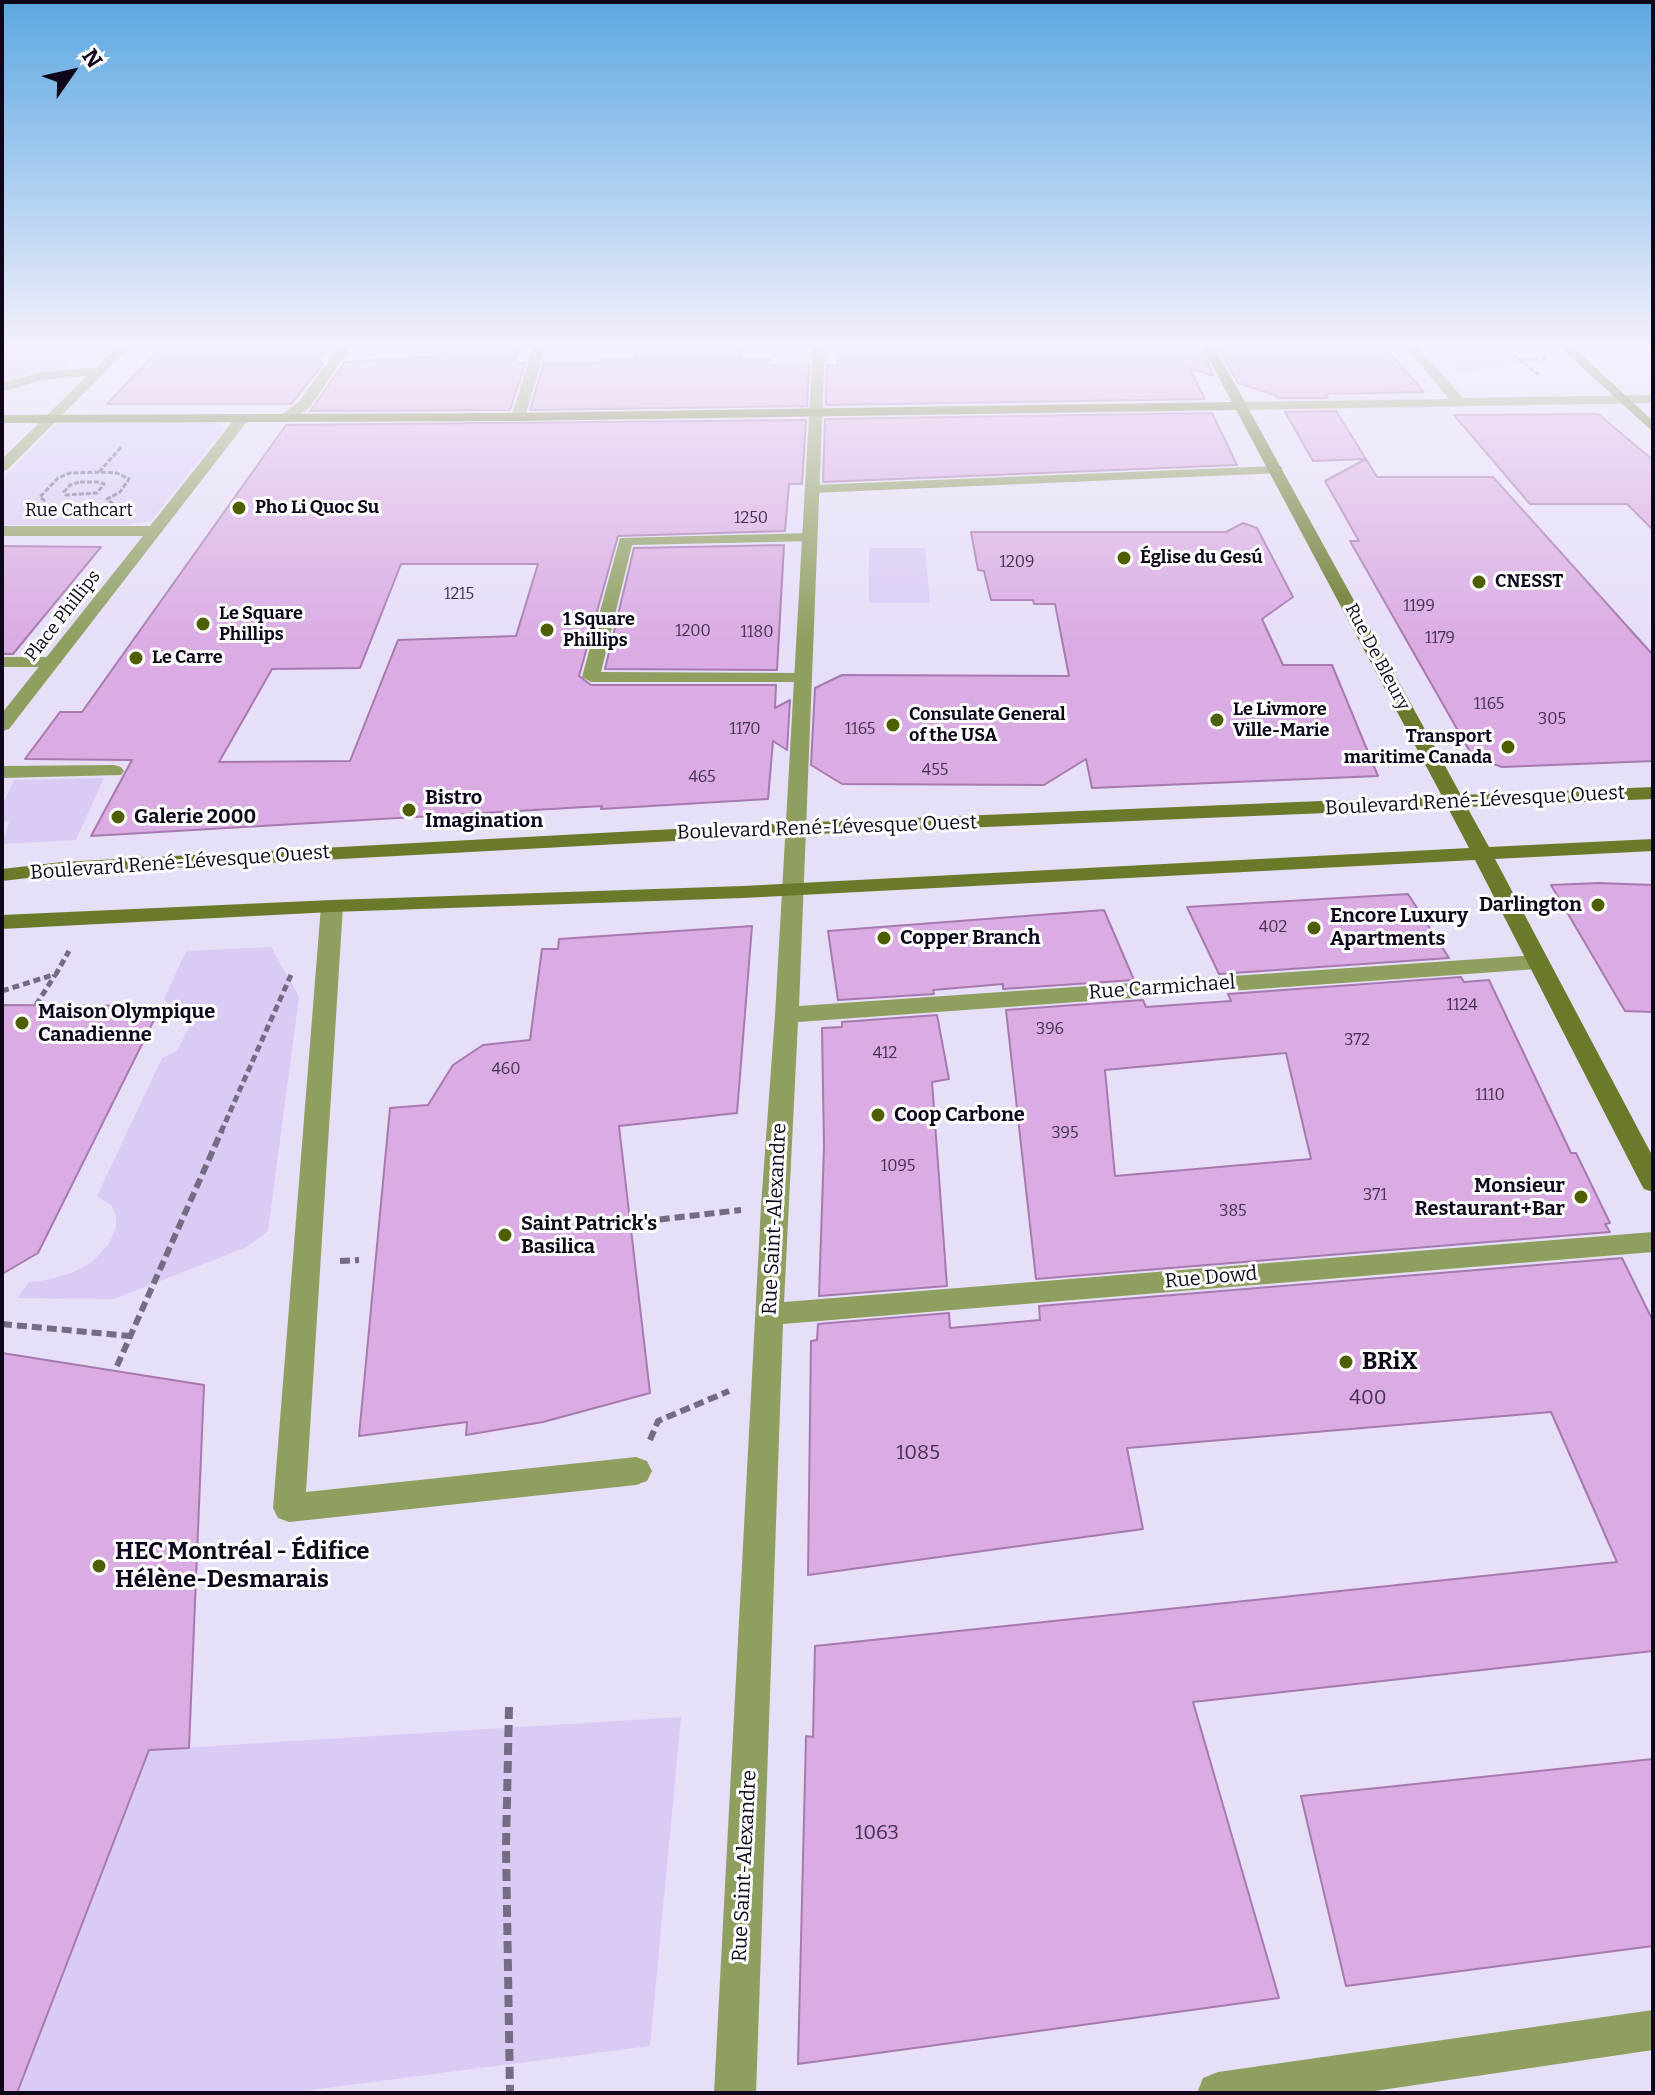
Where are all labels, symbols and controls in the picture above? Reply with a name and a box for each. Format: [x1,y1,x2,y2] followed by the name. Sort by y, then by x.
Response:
[32,32,112,112] north arrow
[76,44,108,73] text: N
[255,497,379,519] place label: Pho Li Quoc Su
[230,499,248,517] marker: Pho Li Quoc Su
[25,500,133,522] street label: Rue Cathcart
[734,509,768,529] house number: 1250
[1140,547,1263,569] place label: Église du Gesú
[1115,549,1133,567] marker: Église du Gesú
[1000,553,1034,573] house number: 1209
[21,566,105,666] street label: Place Phillips
[1495,571,1563,593] place label: CNESST
[1470,573,1488,591] marker: CNESST
[444,585,474,605] house number: 1215
[1403,597,1435,617] house number: 1199
[1340,600,1414,714] street label: Rue De Bleury
[219,603,303,646] place label: Le Square Phillips
[563,609,635,652] place label: 1 Square Phillips
[194,615,212,633] marker: Le Square Phillips
[538,621,556,639] marker: 1 Square Phillips
[675,622,711,642] house number: 1200
[741,623,773,643] house number: 1180
[1425,629,1455,649] house number: 1179
[152,647,223,669] place label: Le Carre
[127,649,145,667] marker: Le Carre
[1474,695,1504,715] house number: 1165
[1233,699,1329,742] place label: Le Livmore Ville-Marie
[909,704,1066,746] place label: Consulate General of the USA
[1538,710,1566,730] house number: 305
[1208,711,1226,729] marker: Le Livmore Ville-Marie
[884,716,902,734] marker: Consulate General of the USA
[730,720,760,740] house number: 1170
[845,720,875,740] house number: 1165
[1344,726,1492,768] place label: Transport maritime Canada
[1499,738,1517,756] marker: Transport maritime Canada
[922,761,948,781] house number: 455
[689,768,715,788] house number: 465
[1324,781,1626,821] street label: Boulevard René-Lévesque Ouest
[425,786,543,833] place label: Bistro Imagination
[400,801,418,819] marker: Bistro Imagination
[134,805,256,829] place label: Galerie 2000
[109,808,127,826] marker: Galerie 2000
[676,811,978,845] street label: Boulevard René-Lévesque Ouest
[29,841,331,885] street label: Boulevard René-Lévesque Ouest
[1479,893,1582,917] place label: Darlington
[1589,896,1607,914] marker: Darlington
[1330,904,1468,951] place label: Encore Luxury Apartments
[1259,918,1287,938] house number: 402
[1305,919,1323,937] marker: Encore Luxury Apartments
[900,926,1040,950] place label: Copper Branch
[875,929,893,947] marker: Copper Branch
[1088,971,1236,1005] street label: Rue Carmichael
[1446,996,1478,1016] house number: 1124
[38,1000,215,1047] place label: Maison Olympique Canadienne
[13,1014,31,1032] marker: Maison Olympique Canadienne
[1036,1020,1064,1040] house number: 396
[1344,1031,1370,1051] house number: 372
[873,1044,897,1064] house number: 412
[492,1060,520,1080] house number: 460
[1475,1086,1505,1106] house number: 1110
[894,1103,1025,1127] place label: Coop Carbone
[869,1106,887,1124] marker: Coop Carbone
[758,1122,792,1316] street label: Rue Saint-Alexandre
[1051,1124,1079,1144] house number: 395
[881,1157,915,1177] house number: 1095
[1415,1174,1565,1221] place label: Monsieur Restaurant+Bar
[1363,1186,1387,1206] house number: 371
[1572,1188,1590,1206] marker: Monsieur Restaurant+Bar
[1219,1202,1247,1222] house number: 385
[521,1212,657,1259] place label: Saint Patrick's Basilica
[496,1226,514,1244] marker: Saint Patrick's Basilica
[1164,1262,1258,1294] street label: Rue Dowd
[1362,1348,1418,1376] place label: BRiX
[1337,1353,1355,1371] marker: BRiX
[1349,1386,1387,1410] house number: 400
[896,1441,940,1465] house number: 1085
[115,1538,370,1594] place label: HEC Montréal - Édifice Hélène-Desmarais
[90,1557,108,1575] marker: HEC Montréal - Édifice Hélène-Desmarais
[728,1769,762,1963] street label: Rue Saint-Alexandre
[855,1821,899,1845] house number: 1063

